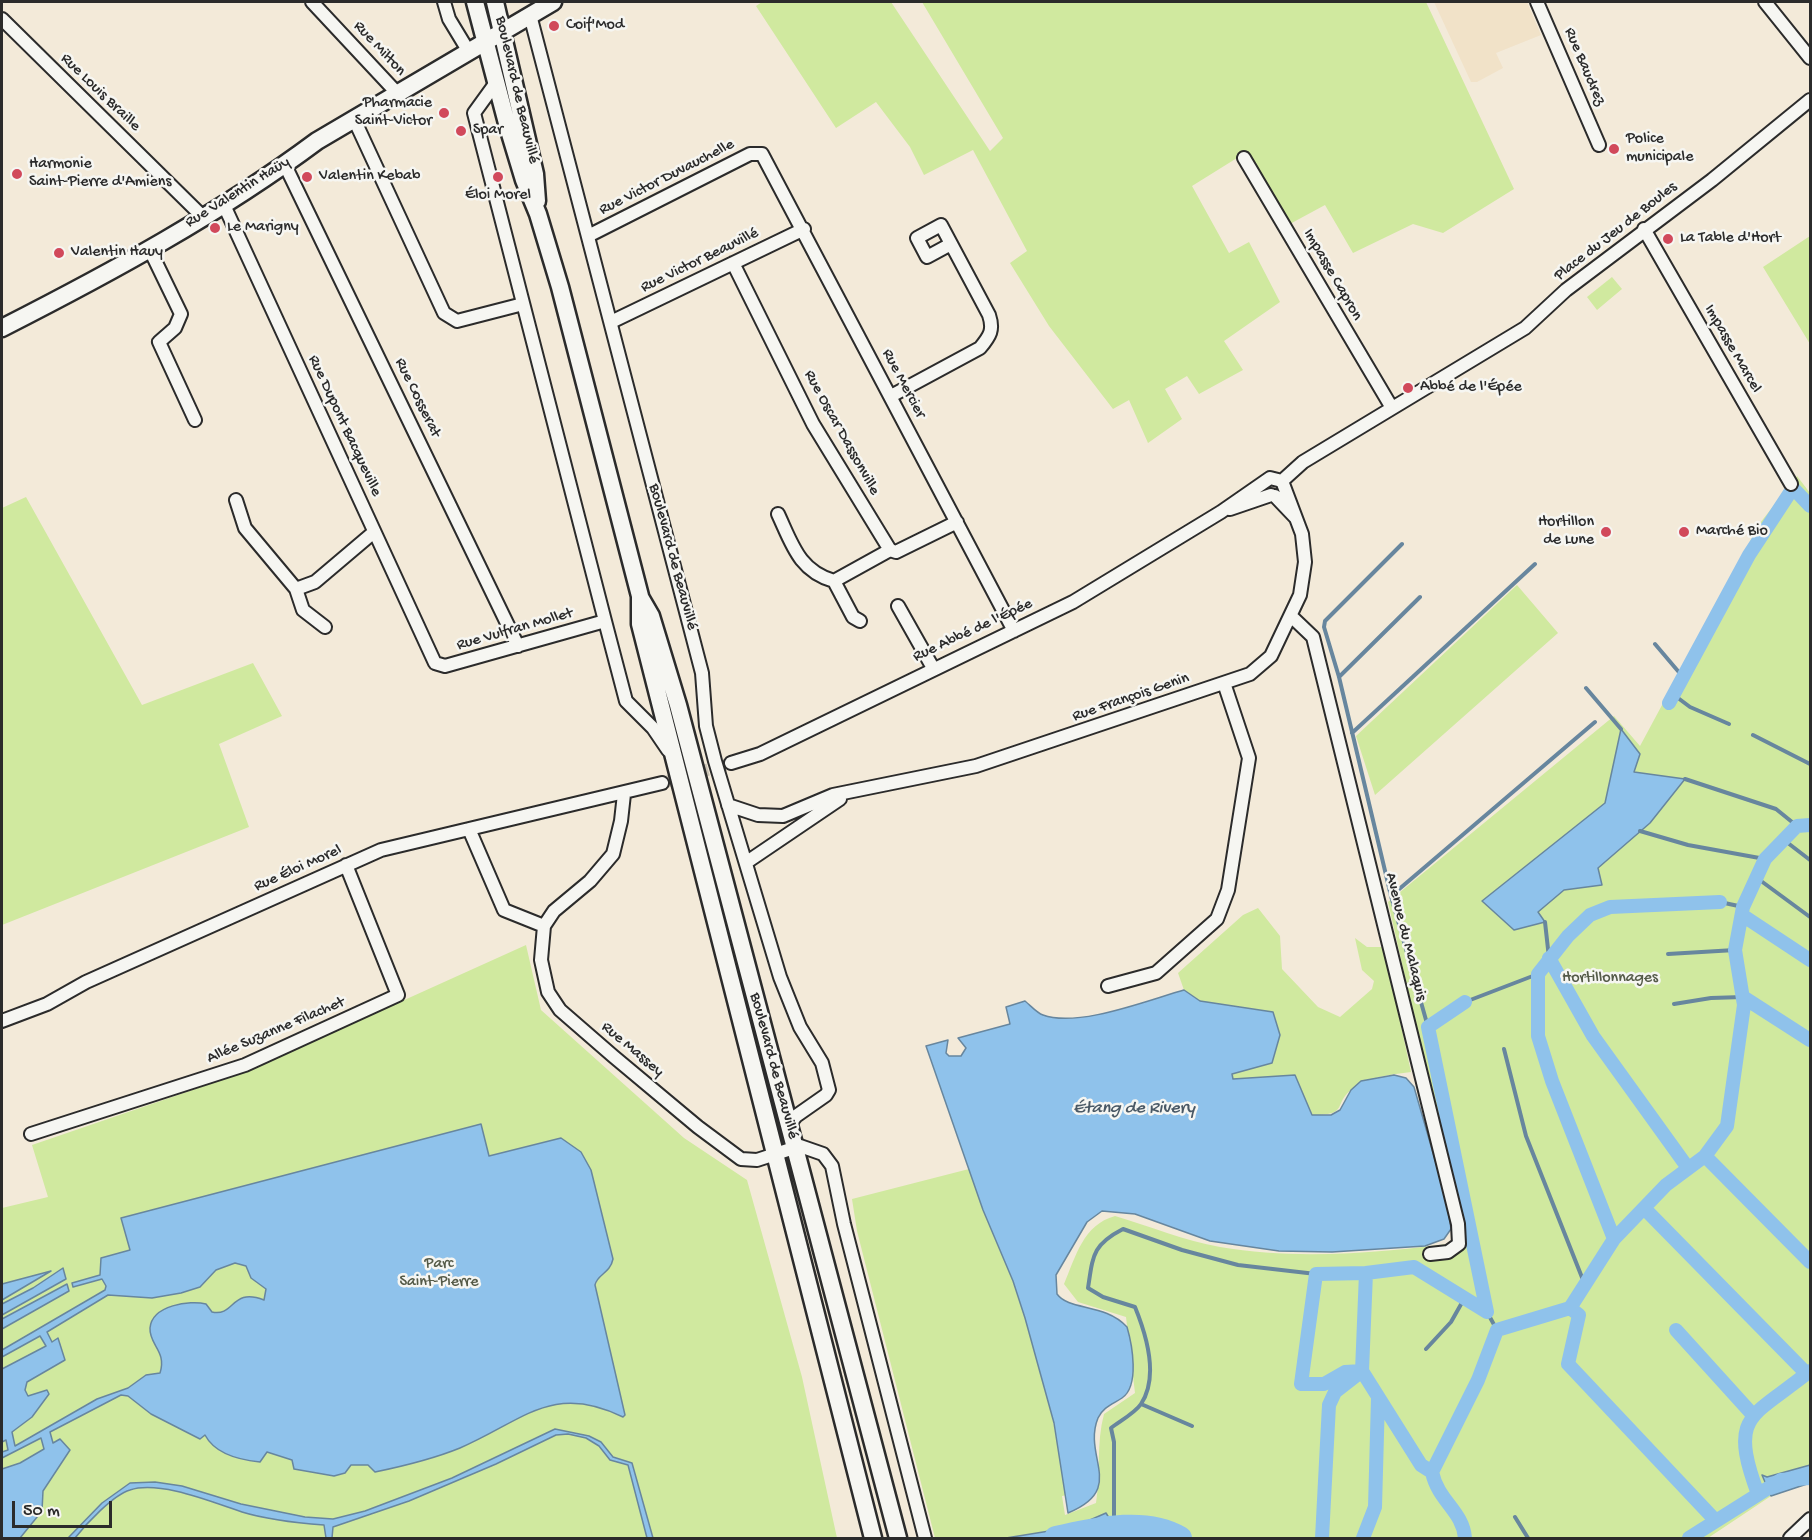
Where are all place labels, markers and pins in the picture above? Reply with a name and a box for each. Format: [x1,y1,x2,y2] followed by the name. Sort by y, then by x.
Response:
[566,16,624,36] place label: Coif'Mod
[547,19,561,33] marker: Coif'Mod
[355,94,432,132] place label: Pharmacie Saint-Victor
[437,106,451,120] marker: Pharmacie Saint-Victor
[473,121,503,141] place label: Spar
[454,124,468,138] marker: Spar
[1626,130,1693,168] place label: Police municipale
[1607,142,1621,156] marker: Police municipale
[29,155,171,193] place label: Harmonie Saint-Pierre d'Amiens
[10,167,24,181] marker: Harmonie Saint-Pierre d'Amiens
[319,167,420,187] place label: Valentin Kebab
[300,170,314,184] marker: Valentin Kebab
[491,170,505,184] marker: Éloi Morel
[465,186,531,206] place label: Éloi Morel
[227,218,299,238] place label: Le Marigny
[208,221,222,235] marker: Le Marigny
[1680,229,1781,249] place label: La Table d'Hort
[1661,232,1675,246] marker: La Table d'Hort
[71,243,163,263] place label: Valentin Hauy
[52,246,66,260] marker: Valentin Hauy
[1420,378,1522,398] place label: Abbé de l'Épée
[1401,381,1415,395] marker: Abbé de l'Épée
[1538,513,1594,551] place label: Hortillon de Lune
[1696,522,1768,542] place label: Marché Bio
[1599,525,1613,539] marker: Hortillon de Lune
[1677,525,1691,539] marker: Marché Bio

